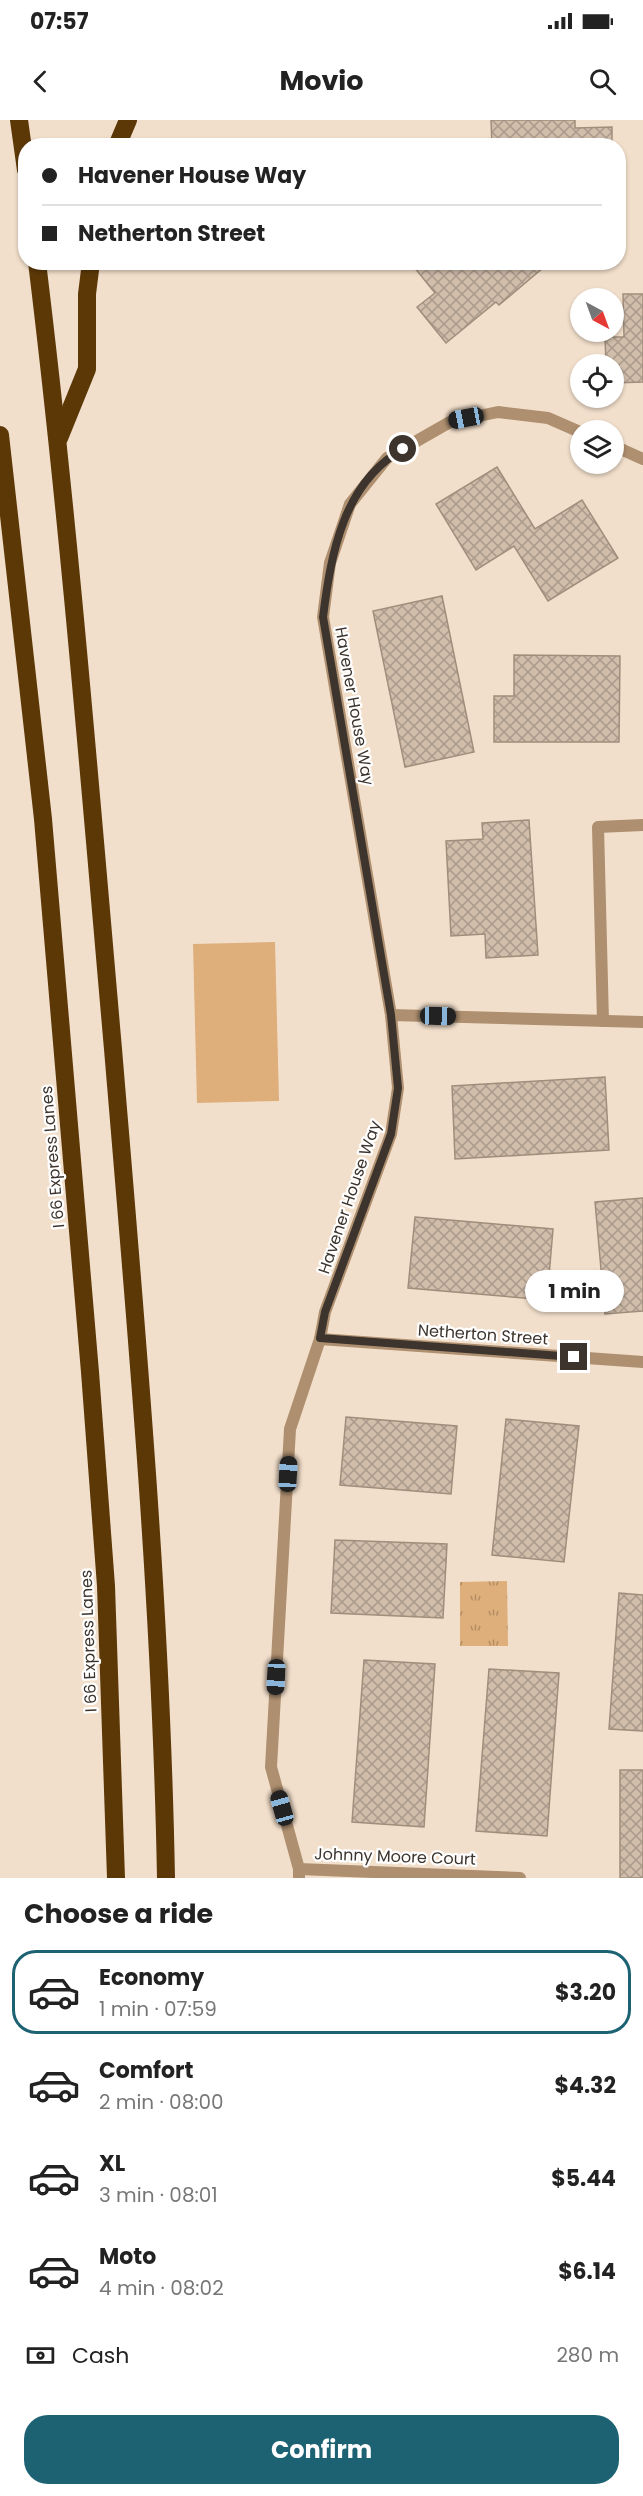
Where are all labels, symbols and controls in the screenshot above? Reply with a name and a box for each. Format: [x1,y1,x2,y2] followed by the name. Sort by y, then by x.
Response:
[30,6,88,37] text: 07:57
[279,62,364,99] text: Movio
[24,65,57,98] icon: back
[586,65,619,98] icon: search
[78,160,306,191] text: Havener House Way
[78,218,265,249] text: Netherton Street
[570,288,624,342] north arrow
[570,288,624,474] map controls
[570,354,624,408] button: locate
[447,406,485,430] car
[570,420,624,474] button: layers
[389,435,416,462] route start
[329,625,380,787] street label: Havener House Way
[420,1007,456,1025] car
[35,1085,70,1229] street label: I 66 Express Lanes
[312,1117,387,1277] street label: Havener House Way
[524,1270,624,1312] callout: 1 min
[548,1277,601,1305] text: 1 min
[417,1318,549,1351] street label: Netherton Street
[560,1343,587,1370] route end
[278,1456,298,1492] car
[75,1569,102,1713] street label: I 66 Express Lanes
[266,1659,286,1695] car
[268,1788,296,1828] car
[314,1842,476,1871] street label: Johnny Moore Court
[24,1895,213,1932] text: Choose a ride
[99,1962,204,1993] text: Economy
[27,1965,81,2019] icon: car
[555,1977,616,2008] text: $3.20
[99,1995,217,2023] text: 1 min · 07:59
[99,2055,193,2086] text: Comfort
[27,2058,81,2112] icon: car
[555,2070,616,2101] text: $4.32
[99,2088,224,2116] text: 2 min · 08:00
[99,2148,125,2179] text: XL
[27,2151,81,2205] icon: car
[551,2163,616,2194] text: $5.44
[99,2181,218,2209] text: 3 min · 08:01
[99,2241,156,2272] text: Moto
[27,2244,81,2298] icon: car
[558,2256,616,2287] text: $6.14
[99,2274,224,2302] text: 4 min · 08:02
[24,2339,57,2372] icon: cash
[72,2340,129,2371] text: Cash
[556,2341,619,2369] text: 280 m
[24,2415,619,2484] button: Confirm

